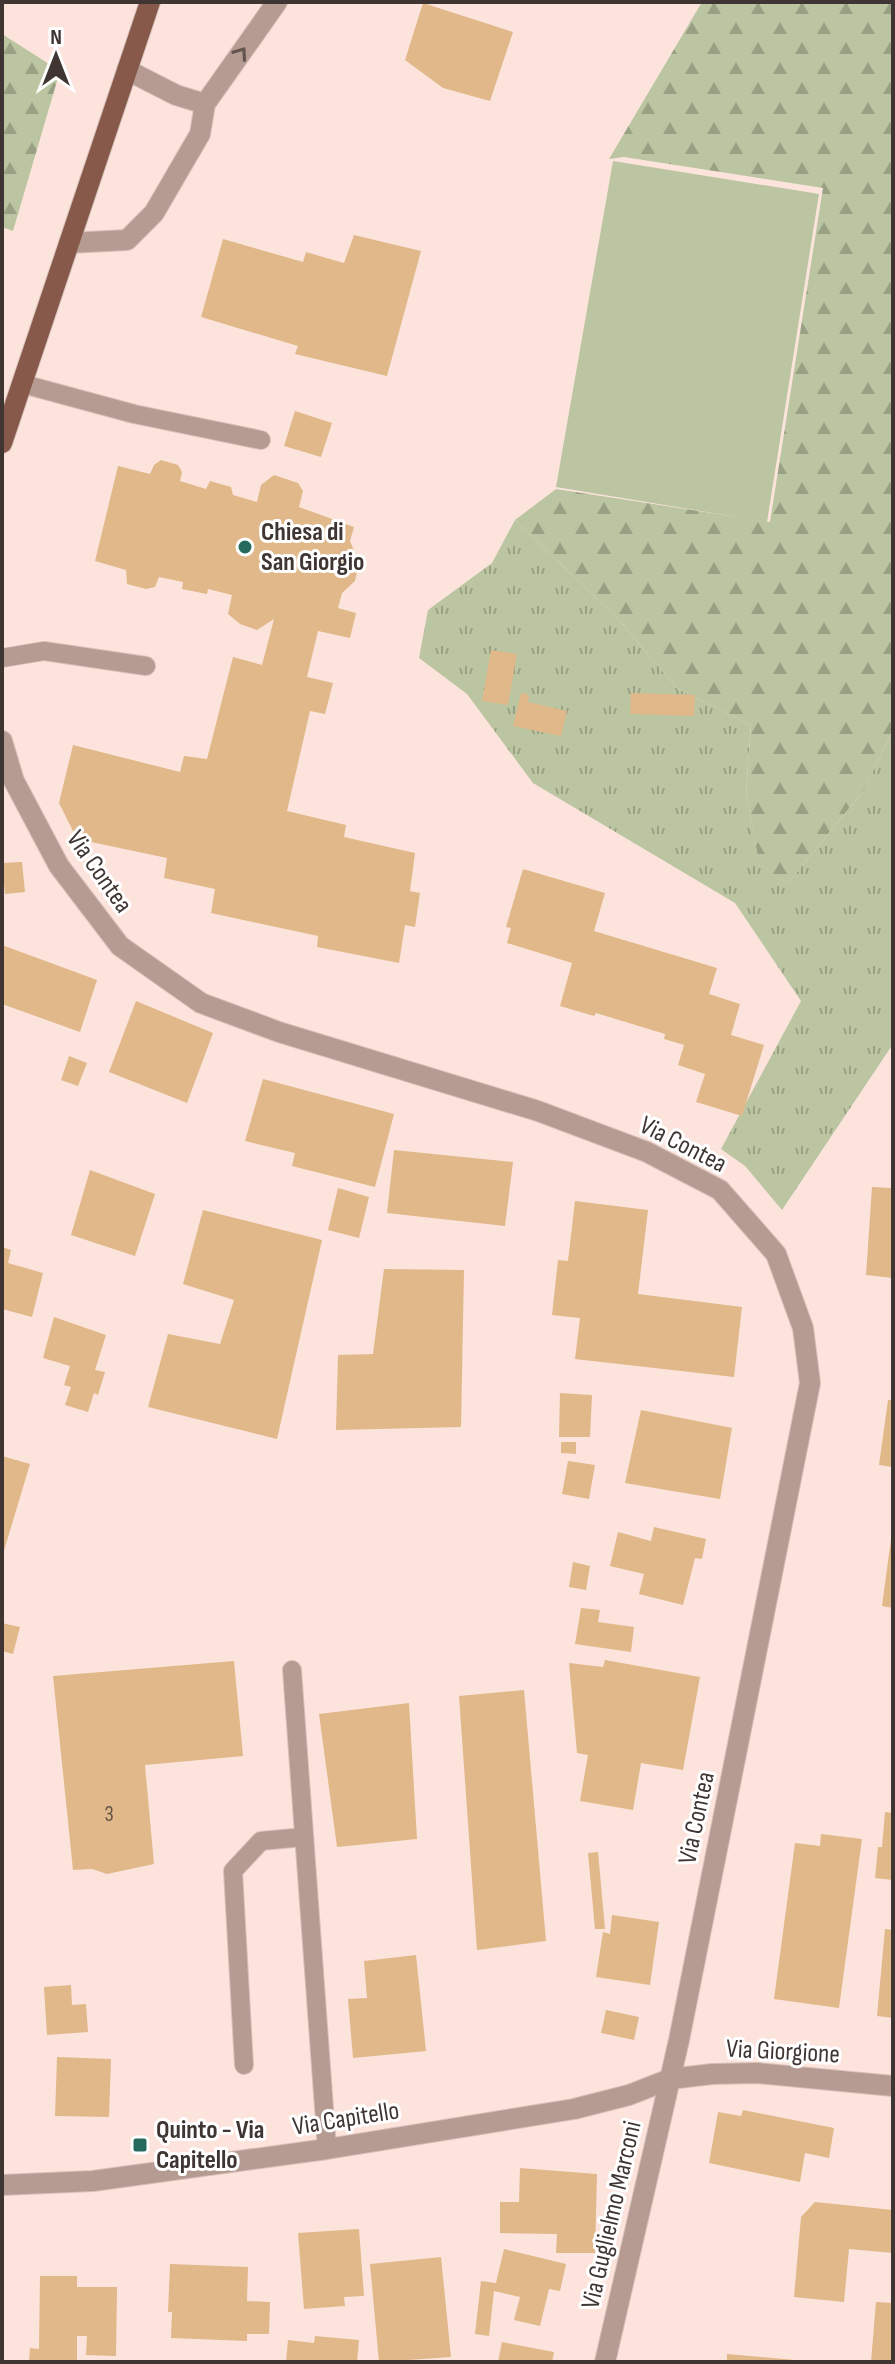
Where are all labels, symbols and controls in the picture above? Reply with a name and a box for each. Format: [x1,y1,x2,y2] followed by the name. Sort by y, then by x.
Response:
[16,16,96,96] north arrow
[50,24,62,51] text: N
[231,47,246,61] one-way arrow
[261,517,364,578] place label: Chiesa di San Giorgio
[236,538,254,556] marker: Chiesa di San Giorgio
[60,825,138,919] street label: Via Contea
[634,1110,732,1180] street label: Via Contea
[672,1769,722,1867] street label: Via Contea
[104,1801,114,1828] house number: 3
[725,2034,841,2070] street label: Via Giorgione
[291,2095,401,2143] street label: Via Capitello
[156,2115,264,2176] place label: Quinto - Via Capitello
[575,2118,649,2312] street label: Via Guglielmo Marconi
[131,2136,149,2154] marker: Quinto - Via Capitello

